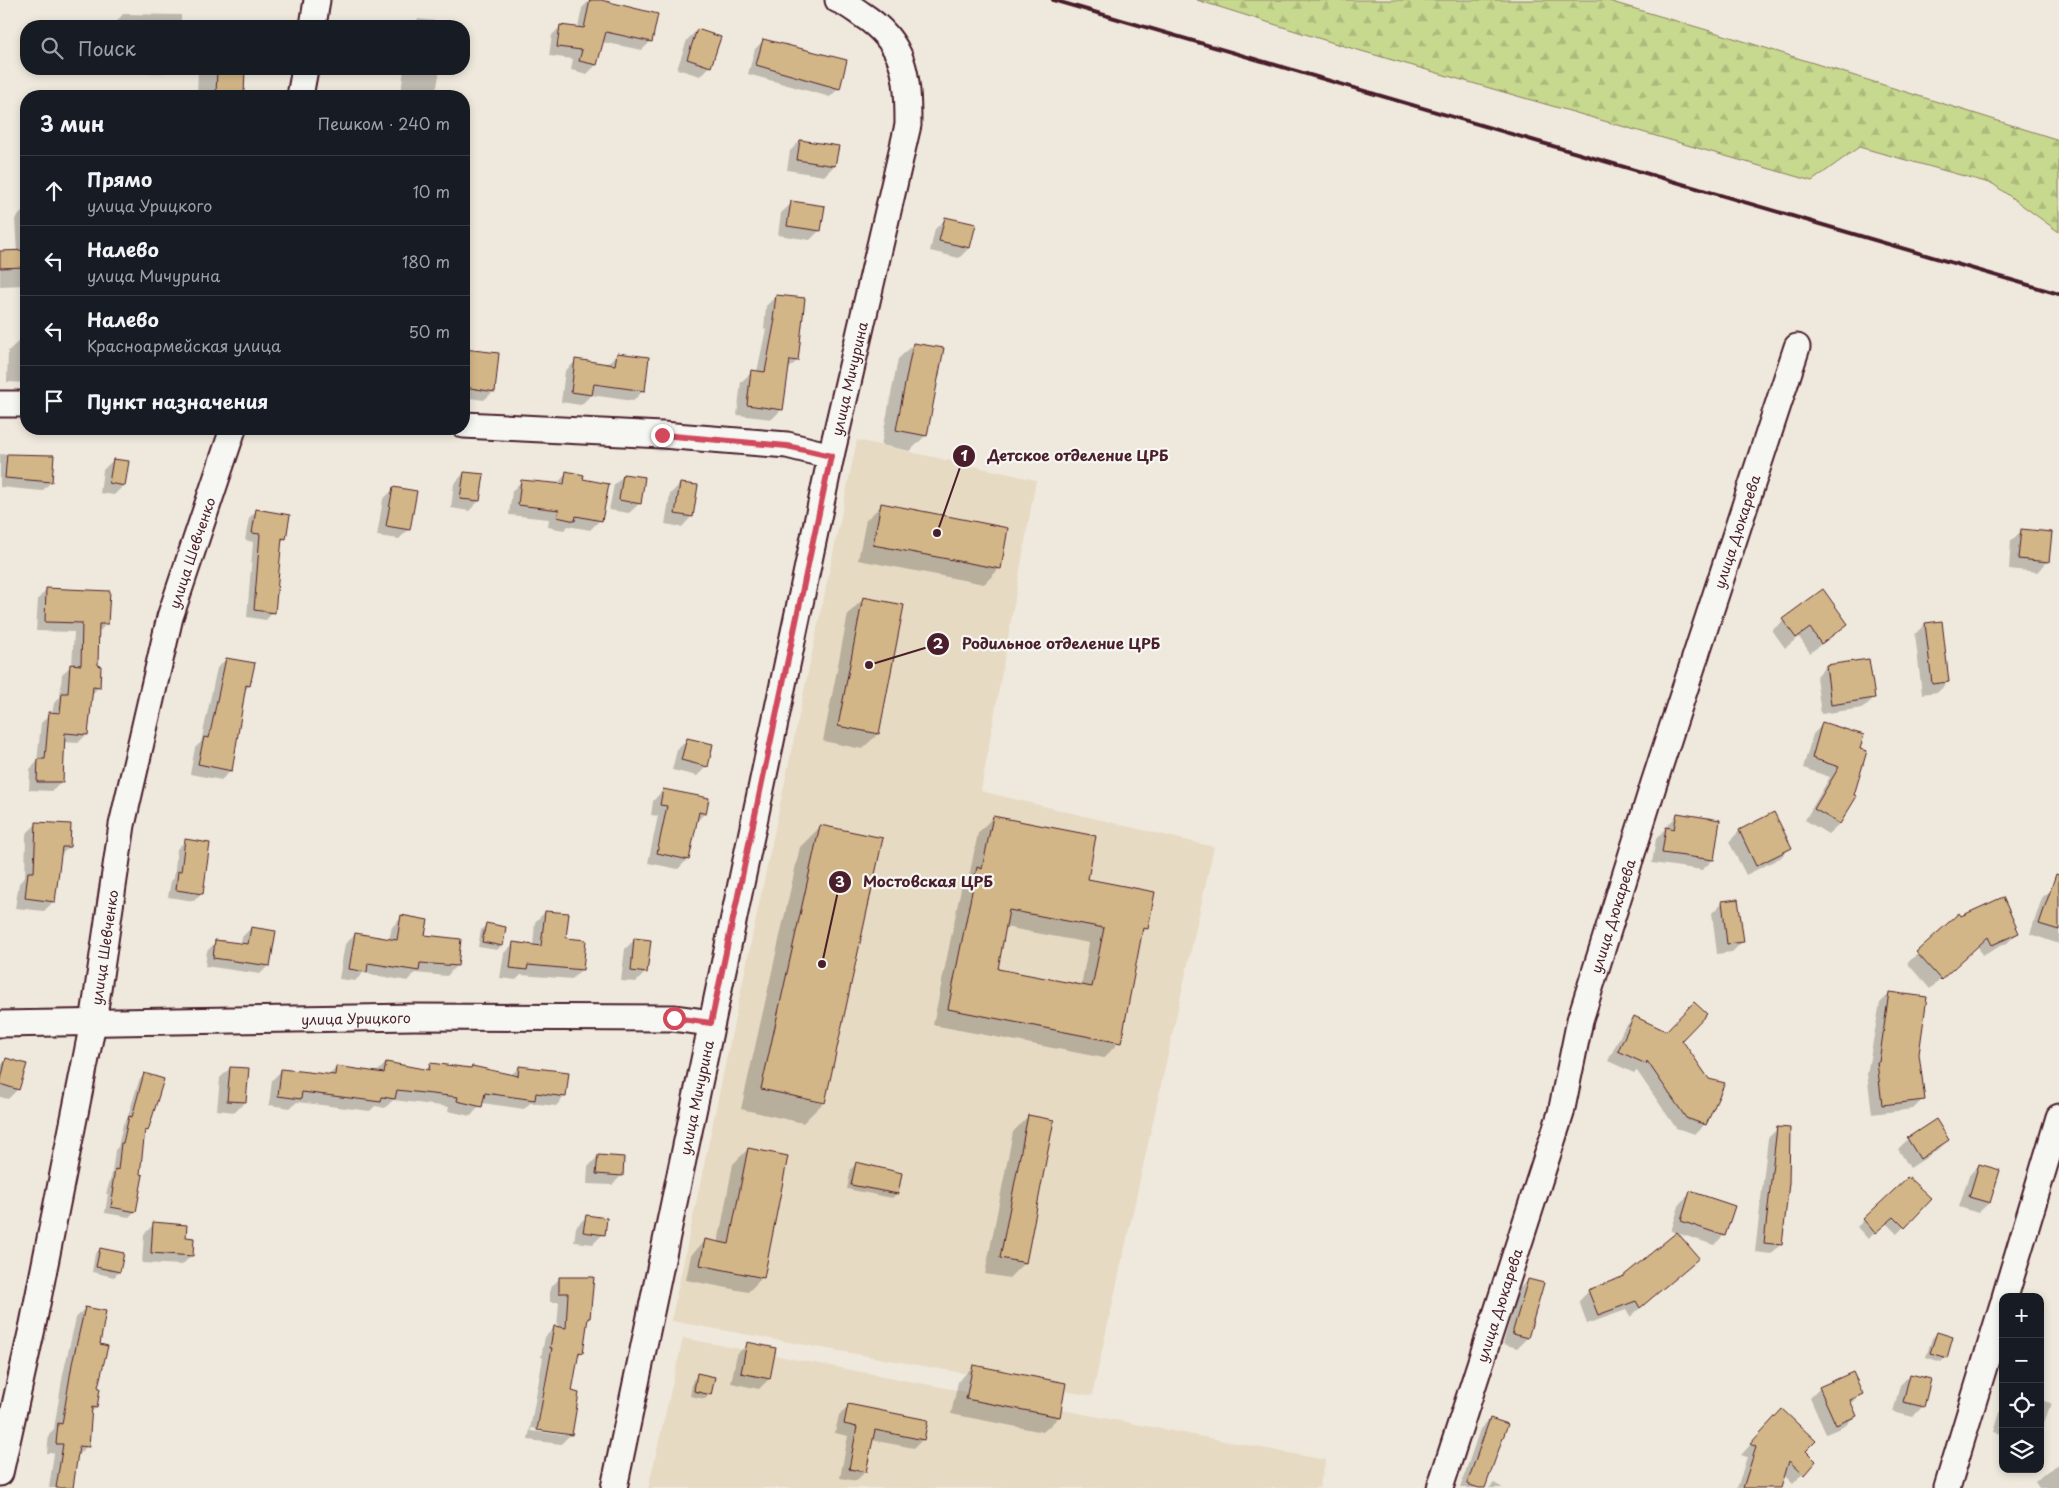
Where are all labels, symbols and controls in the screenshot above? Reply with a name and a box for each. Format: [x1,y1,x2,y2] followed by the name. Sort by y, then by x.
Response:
[20,20,470,75] search box
[38,34,66,62] icon: search
[78,34,136,62] text: Поиск
[40,107,104,139] text: 3 мин
[318,111,450,135] text: Пешком · 240 m
[87,165,152,193] text: Прямо
[40,177,68,205] icon: ahead
[413,179,450,203] text: 10 m
[87,193,212,217] text: улица Урицкого
[87,235,159,263] text: Налево
[40,247,68,275] icon: left
[402,249,450,273] text: 180 m
[87,263,220,287] text: улица Мичурина
[87,305,159,333] text: Налево
[40,317,68,345] icon: left
[409,319,450,343] text: 50 m
[826,319,872,438] street label: улица Мичурина
[87,333,281,357] text: Красноармейская улица
[40,387,68,415] icon: arrive
[87,387,268,415] text: Пункт назначения
[651,424,674,447] route end
[951,441,1179,471] callout: Детское отделение ЦРБ
[960,443,968,466] text: 1
[986,443,1169,466] text: Детское отделение ЦРБ
[1708,472,1765,591] street label: улица Дюкарева
[163,494,220,611] street label: улица Шевченко
[926,629,1171,659] callout: Родильное отделение ЦРБ
[933,631,944,654] text: 2
[962,631,1161,654] text: Родильное отделение ЦРБ
[1585,856,1640,976] street label: улица Дюкарева
[828,867,1003,897] callout: Мостовская ЦРБ
[835,869,845,892] text: 3
[863,869,993,892] text: Мостовская ЦРБ
[85,888,123,1006] street label: улица Шевченко
[301,1007,411,1029] street label: улица Урицкого
[663,1007,686,1030] route start
[674,1038,718,1157] street label: улица Мичурина
[1471,1245,1527,1365] street label: улица Дюкарева
[1999,1293,2044,1473] map controls
[1999,1293,2044,1338] button: +
[1999,1338,2044,1383] button: −
[1999,1383,2044,1428] button: locate
[1999,1428,2044,1473] button: layers

